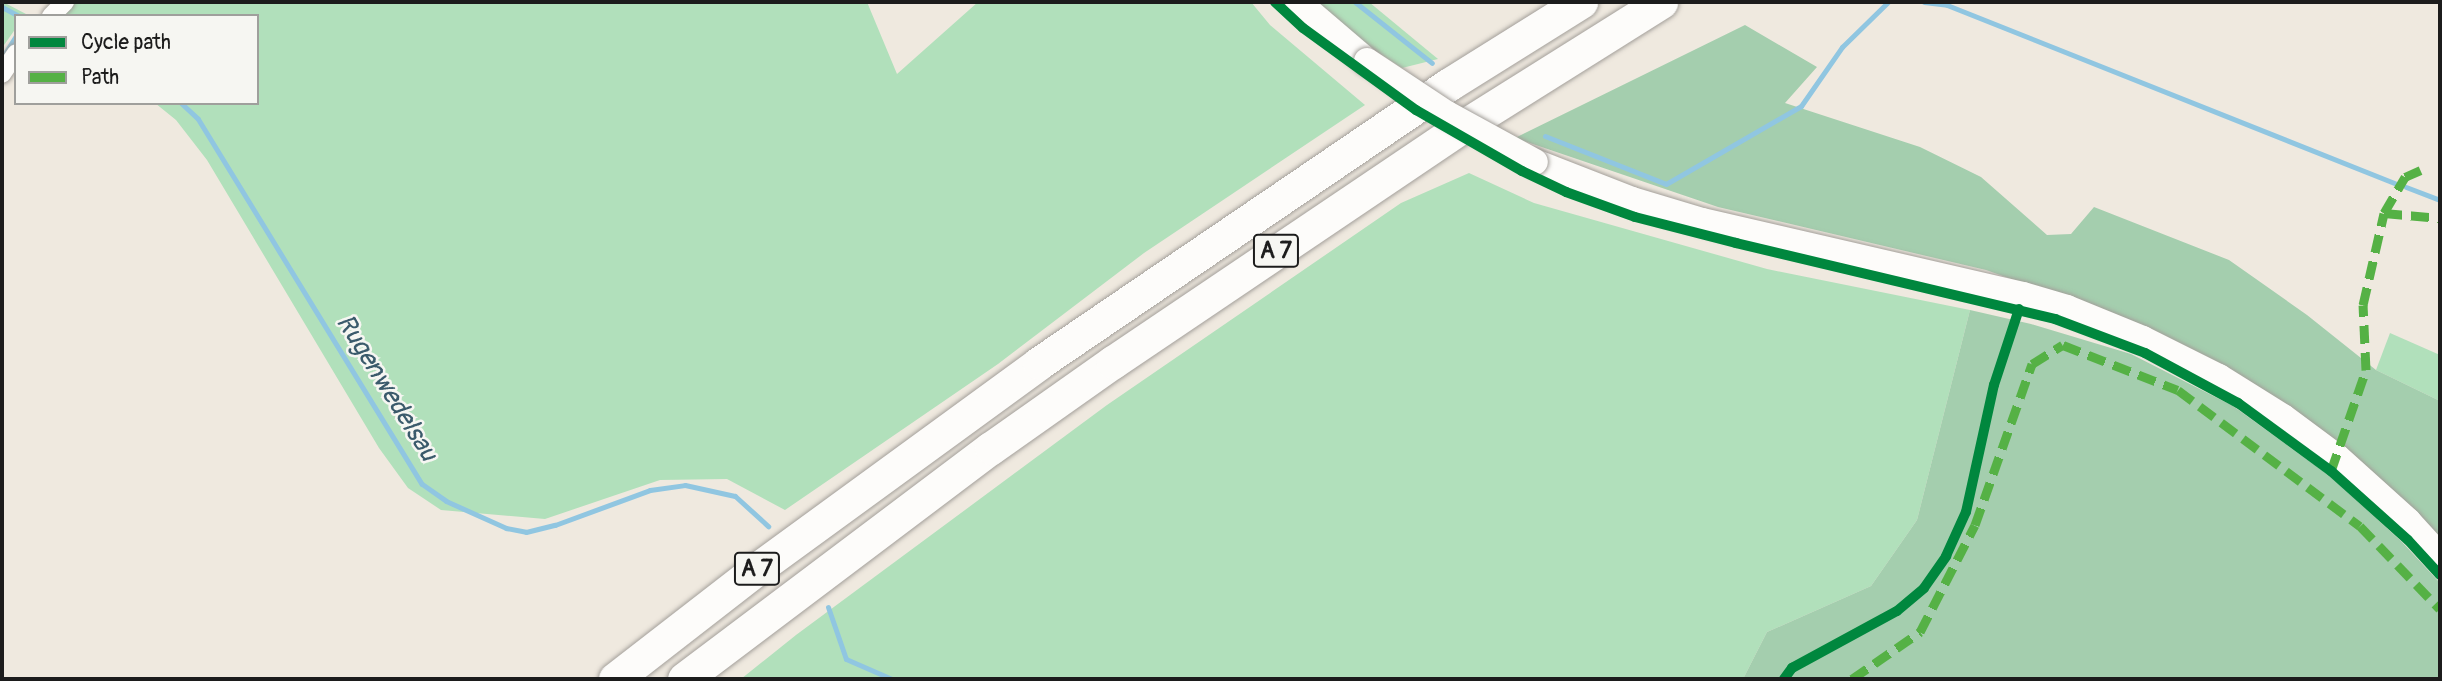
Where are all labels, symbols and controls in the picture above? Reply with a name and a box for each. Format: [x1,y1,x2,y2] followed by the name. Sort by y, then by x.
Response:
[14,14,259,105] legend
[81,29,171,56] text: Cycle path
[81,64,119,91] text: Path
[1252,232,1300,270] road number: A 7
[329,309,443,467] water label: Rugenwedelsau
[732,550,782,589] road number: A 7

